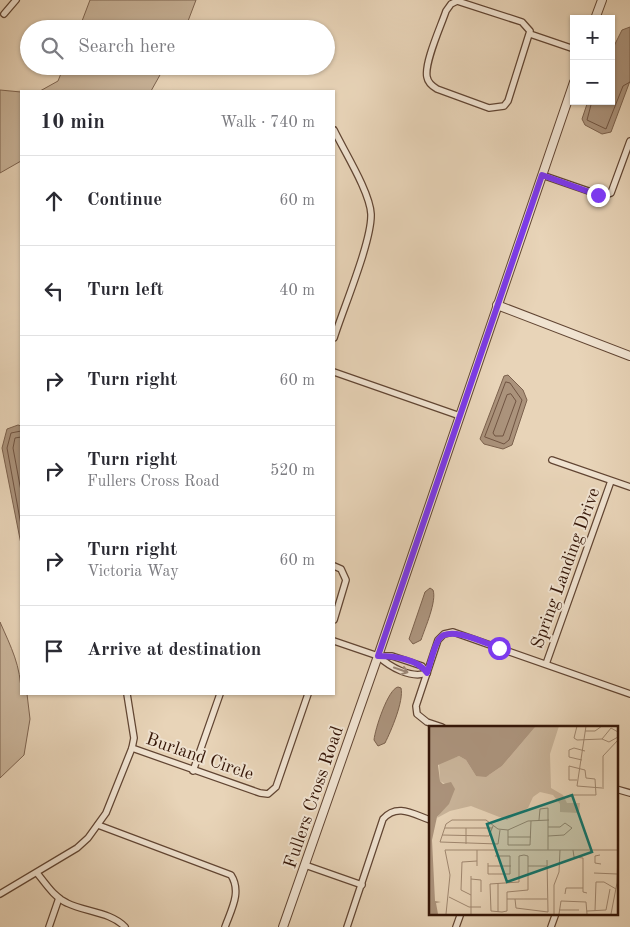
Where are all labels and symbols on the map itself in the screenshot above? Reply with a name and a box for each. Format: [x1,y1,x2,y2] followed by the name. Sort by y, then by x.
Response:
[587,184,610,207] route end
[528,485,603,651] street label: Spring Landing Drive
[488,637,511,660] route start
[393,666,409,675] one-way arrow
[281,724,347,871] street label: Fullers Cross Road
[429,726,618,914] inset map
[144,730,256,784] street label: Burland Circle

